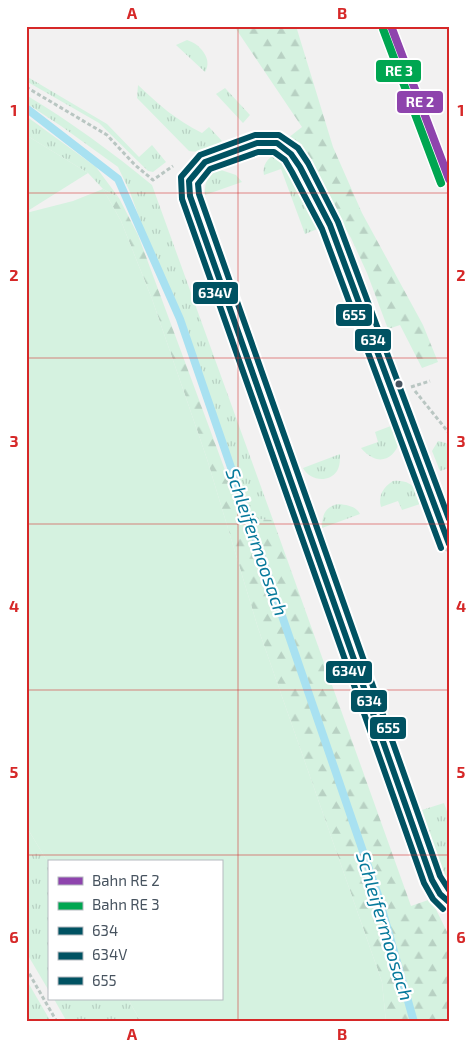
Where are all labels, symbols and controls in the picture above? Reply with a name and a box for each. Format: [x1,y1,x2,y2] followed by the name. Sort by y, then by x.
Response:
[127,3,138,22] text: A
[337,3,347,22] text: B
[375,59,422,83] line badge: RE 3
[385,62,413,79] text: RE 3
[396,90,444,114] line badge: RE 2
[406,93,434,110] text: RE 2
[11,100,17,119] text: 1
[458,100,464,119] text: 1
[9,265,19,284] text: 2
[456,265,466,284] text: 2
[192,281,239,305] line badge: 634V
[198,284,232,301] text: 634V
[335,303,373,327] line badge: 655
[342,306,366,323] text: 655
[354,328,392,352] line badge: 634
[360,331,386,348] text: 634
[394,379,404,389] unlabelled marker
[9,431,19,450] text: 3
[456,431,466,450] text: 3
[221,465,294,619] water label: Schleifermoosach
[9,596,19,615] text: 4
[456,596,466,615] text: 4
[325,660,373,684] line badge: 634V
[332,662,366,679] text: 634V
[350,689,388,713] line badge: 634
[356,692,382,709] text: 634
[369,716,407,740] line badge: 655
[376,719,400,736] text: 655
[10,762,19,781] text: 5
[457,762,466,781] text: 5
[352,848,419,1003] water label: Schleifermoosach
[48,860,222,1000] legend
[92,871,160,889] text: Bahn RE 2
[92,895,160,913] text: Bahn RE 3
[92,921,118,939] text: 634
[9,927,19,946] text: 6
[456,927,466,946] text: 6
[92,945,127,963] text: 634V
[92,971,117,989] text: 655
[127,1024,138,1043] text: A
[337,1024,347,1043] text: B

